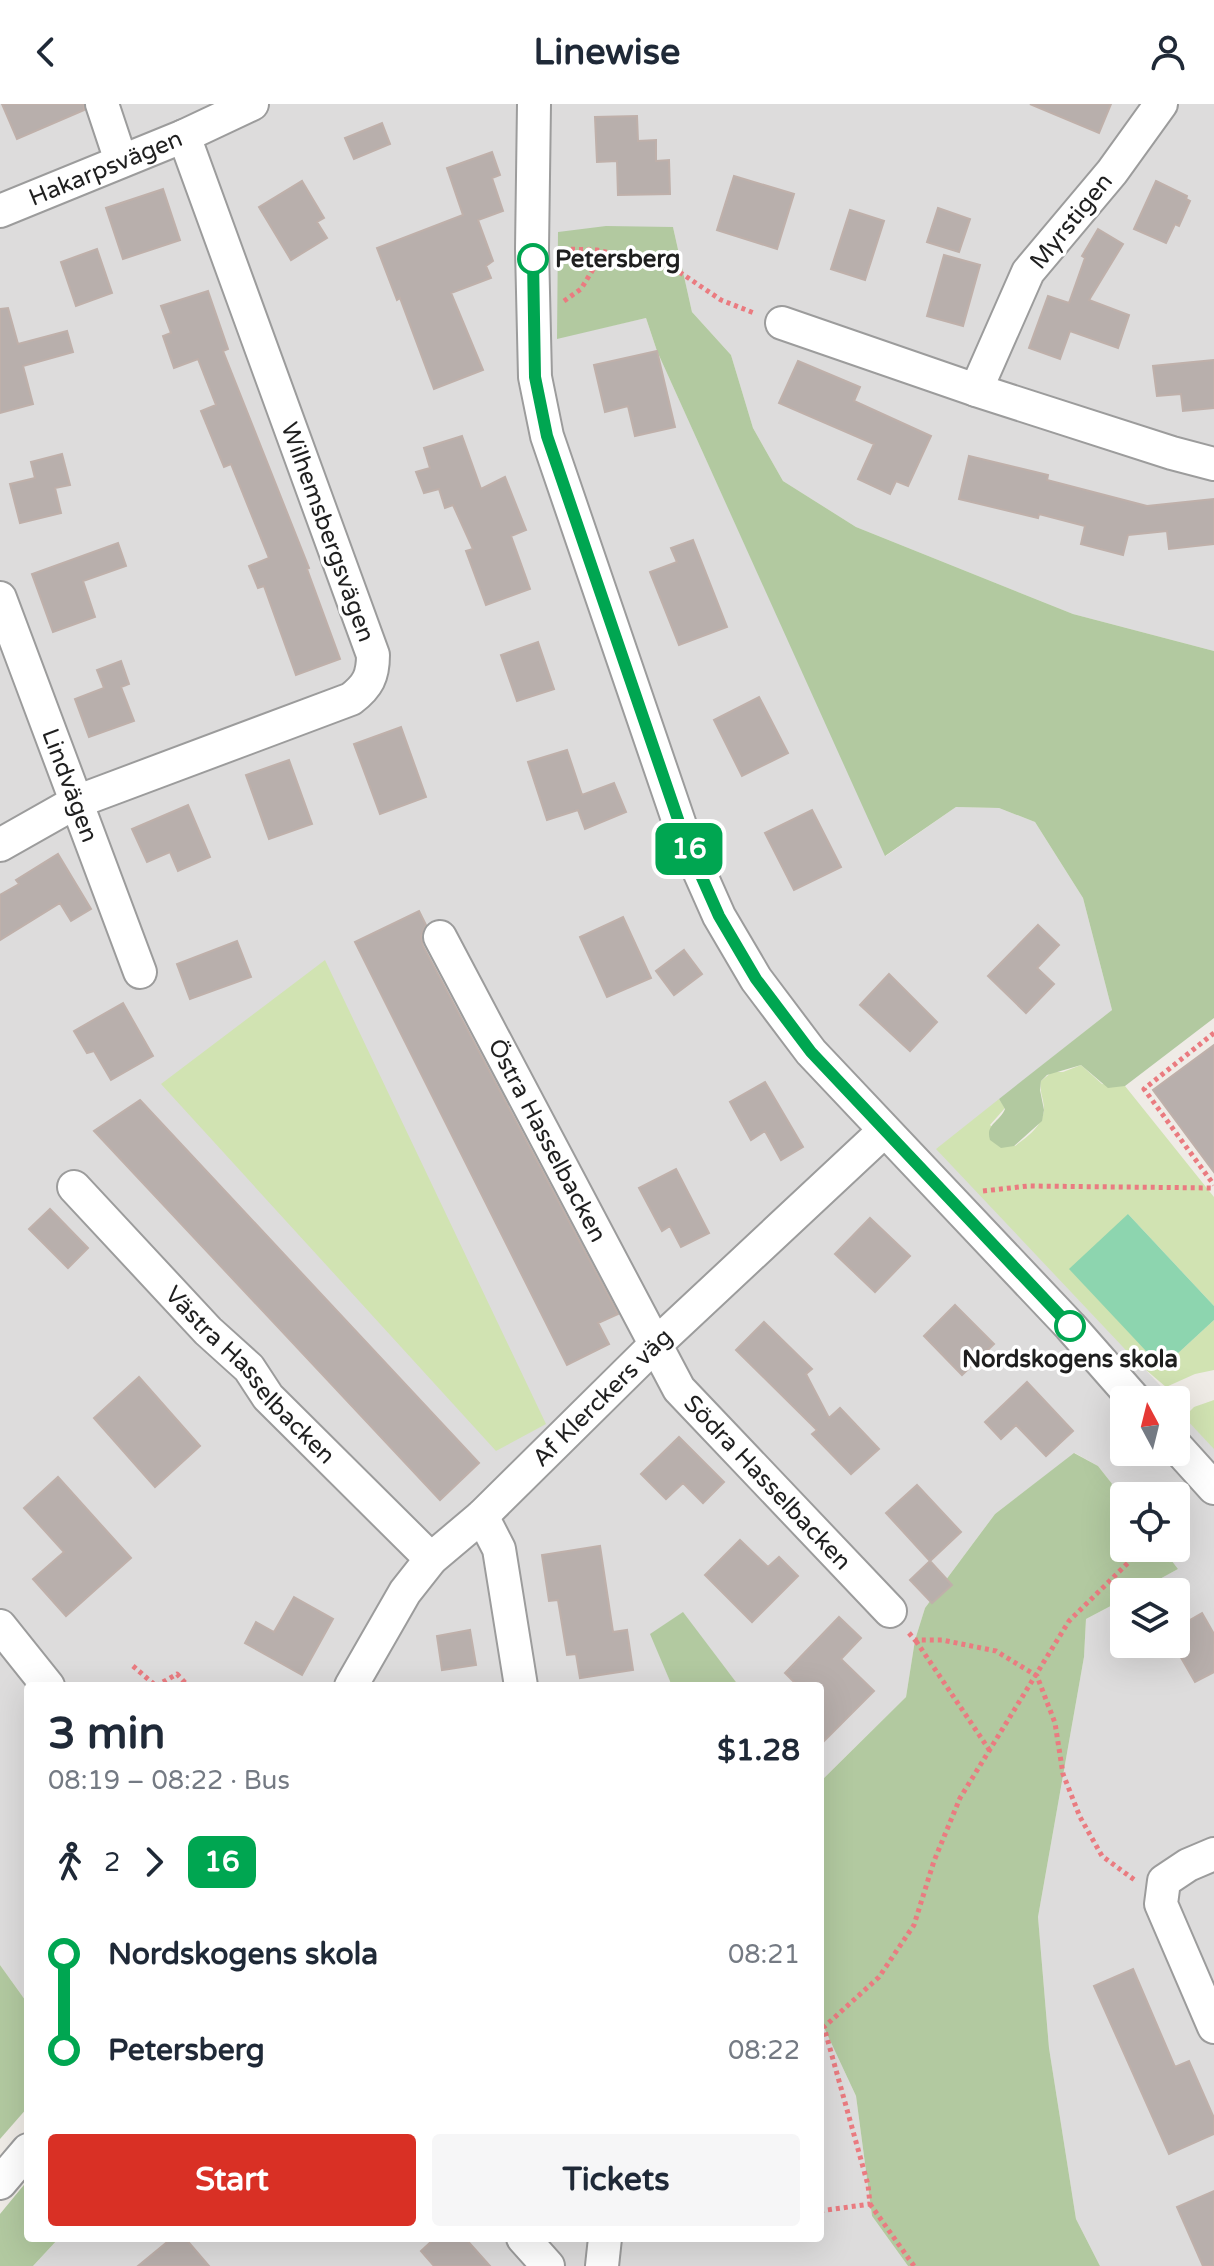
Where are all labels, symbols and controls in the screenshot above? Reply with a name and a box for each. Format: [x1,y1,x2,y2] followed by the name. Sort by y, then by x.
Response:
[24,30,68,74] icon: back
[1146,30,1190,74] icon: person
[534,31,680,74] text: Linewise
[25,124,187,213] street label: Hakarpsvägen
[1024,168,1119,275] street label: Myrstigen
[518,244,548,274] marker: Petersberg
[555,245,680,274] place label: Petersberg
[274,419,381,646] street label: Wilhemsbergsvägen
[35,725,104,846] street label: Lindvägen
[653,823,725,875] line badge: 16
[671,832,707,866] text: 16
[481,1034,613,1247] street label: Östra Hasselbacken
[159,1280,341,1470] street label: Västra Hasselbacken
[1055,1311,1085,1341] marker: Nordskogens skola
[527,1322,678,1473] street label: Af Klerckers väg
[962,1345,1178,1374] place label: Nordskogens skola
[1110,1386,1190,1466] north arrow
[1110,1386,1190,1658] map controls
[677,1389,857,1576] street label: Södra Hasselbacken
[1110,1482,1190,1562] button: locate
[1110,1578,1190,1658] button: layers
[48,1708,165,1761] text: 3 min
[717,1732,800,1769] text: $1.28
[48,1765,290,1796] text: 08:19 – 08:22 · Bus
[48,1840,92,1884] icon: walk
[132,1840,176,1884] icon: forward
[204,1845,240,1879] text: 16
[104,1847,120,1878] text: 2
[108,1936,378,1973] text: Nordskogens skola
[728,1939,800,1970] text: 08:21
[108,2032,265,2069] text: Petersberg
[728,2035,800,2066] text: 08:22
[48,2134,416,2226] button: Start
[432,2134,800,2226] button: Tickets

